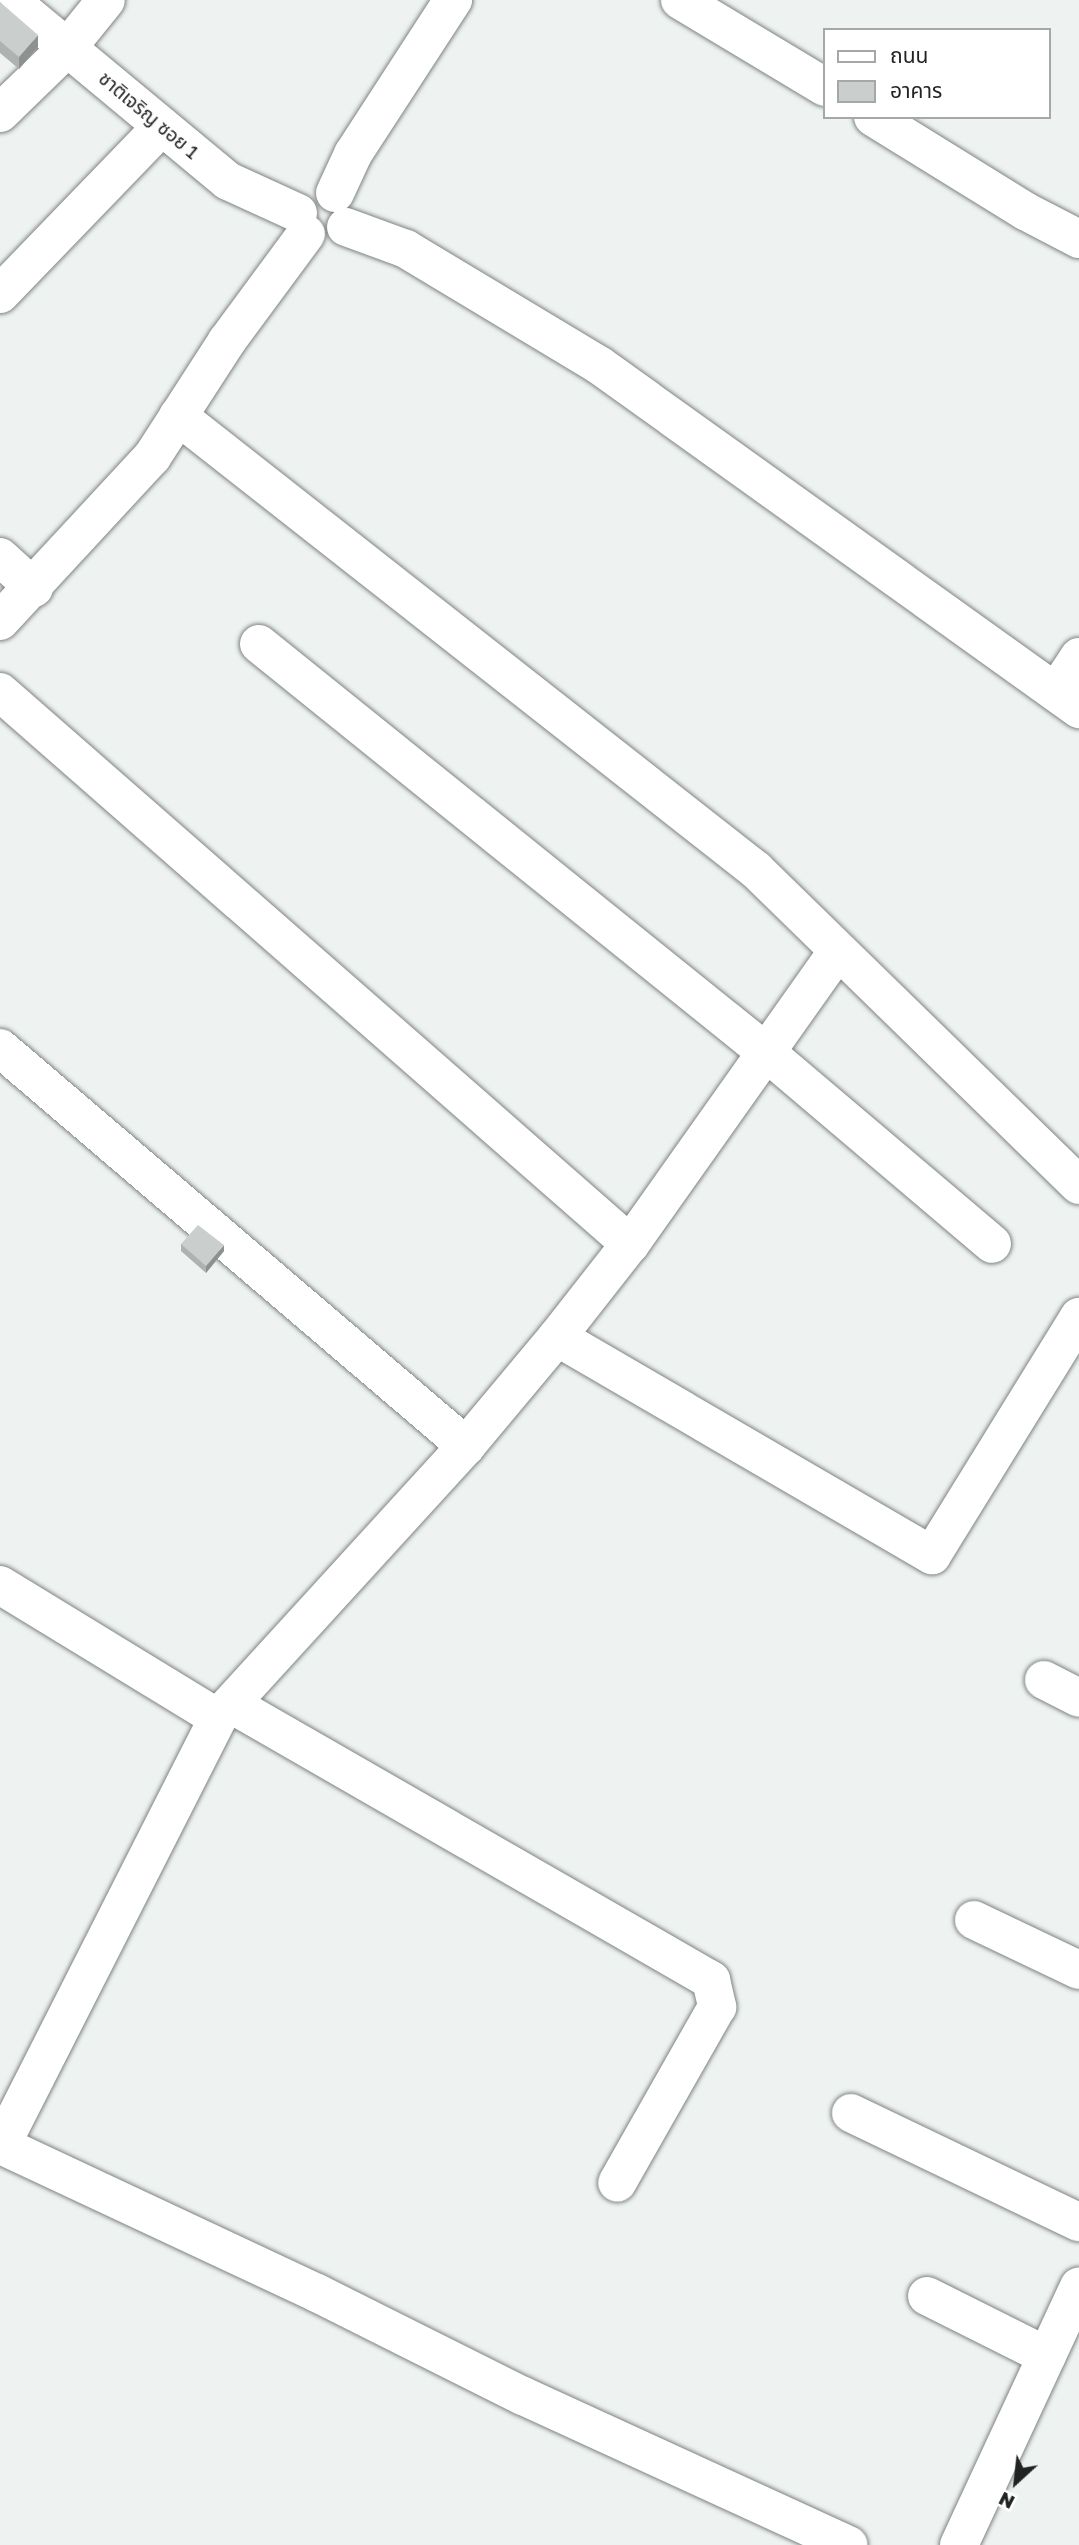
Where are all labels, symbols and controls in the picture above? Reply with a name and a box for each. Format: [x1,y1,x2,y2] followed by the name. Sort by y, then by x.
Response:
[824,28,1051,119] legend
[890,42,928,68] text: ถนน
[94,67,204,163] street label: ชาติเจริญ ซอย 1
[890,77,942,103] text: อาคาร
[981,2447,1051,2517] north arrow
[995,2488,1018,2515] text: N

